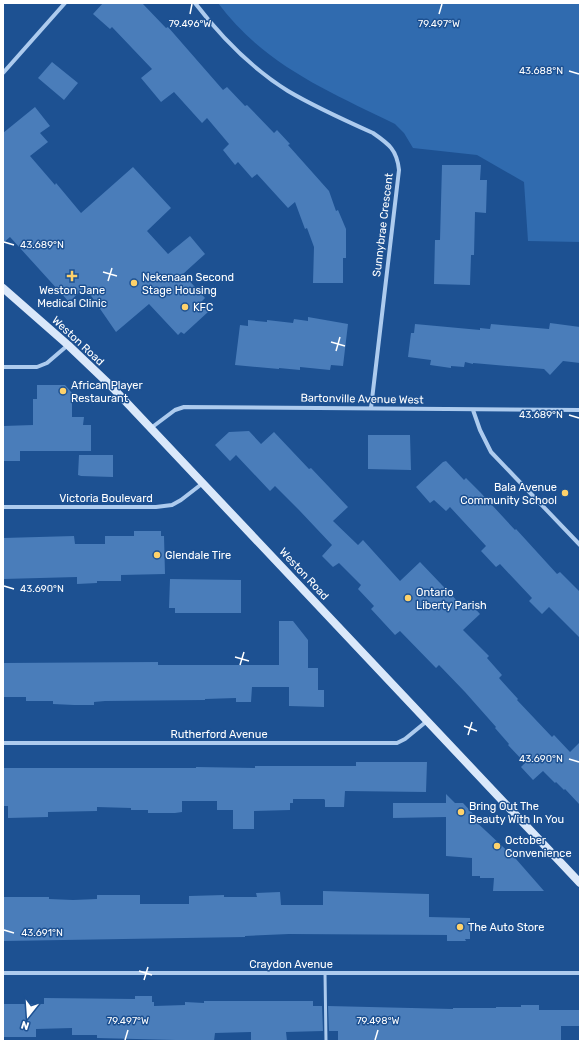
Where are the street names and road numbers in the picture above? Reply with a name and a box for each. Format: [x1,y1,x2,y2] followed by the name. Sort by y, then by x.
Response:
[370,172,396,278] street label: Sunnybrae Crescent
[49,314,107,368] street label: Weston Road
[300,391,424,407] street label: Bartonville Avenue West
[59,492,153,505] street label: Victoria Boulevard
[277,545,331,603] street label: Weston Road
[170,728,268,741] street label: Rutherford Avenue
[249,958,333,971] street label: Craydon Avenue

